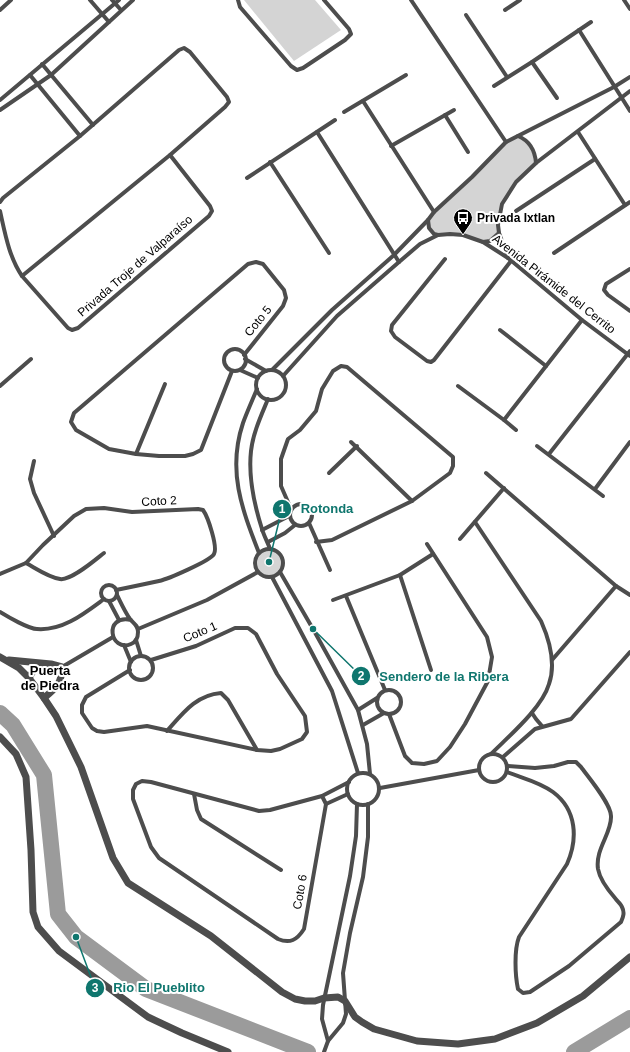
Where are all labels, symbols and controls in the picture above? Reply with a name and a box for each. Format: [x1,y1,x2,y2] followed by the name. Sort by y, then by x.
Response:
[452,207,474,235] bus stop icon: Privada Ixtlan
[477,211,555,225] place label: Privada Ixtlan
[75,212,195,320] street label: Privada Troje de Valparaíso
[490,232,619,337] street label: Avenida Pirámide del Cerrito
[241,303,275,339] street label: Coto 5
[141,493,177,509] street label: Coto 2
[272,496,361,521] callout: Rotonda
[301,501,354,516] text: Rotonda
[279,502,286,516] text: 1
[181,619,219,645] street label: Coto 1
[21,663,80,693] district label: Puerta de Piedra
[351,663,516,688] callout: Sendero de la Ribera
[358,669,365,683] text: 2
[379,669,509,684] text: Sendero de la Ribera
[290,873,310,911] street label: Coto 6
[85,975,213,1000] callout: Rio El Pueblito
[113,980,205,995] text: Rio El Pueblito
[92,981,99,995] text: 3

